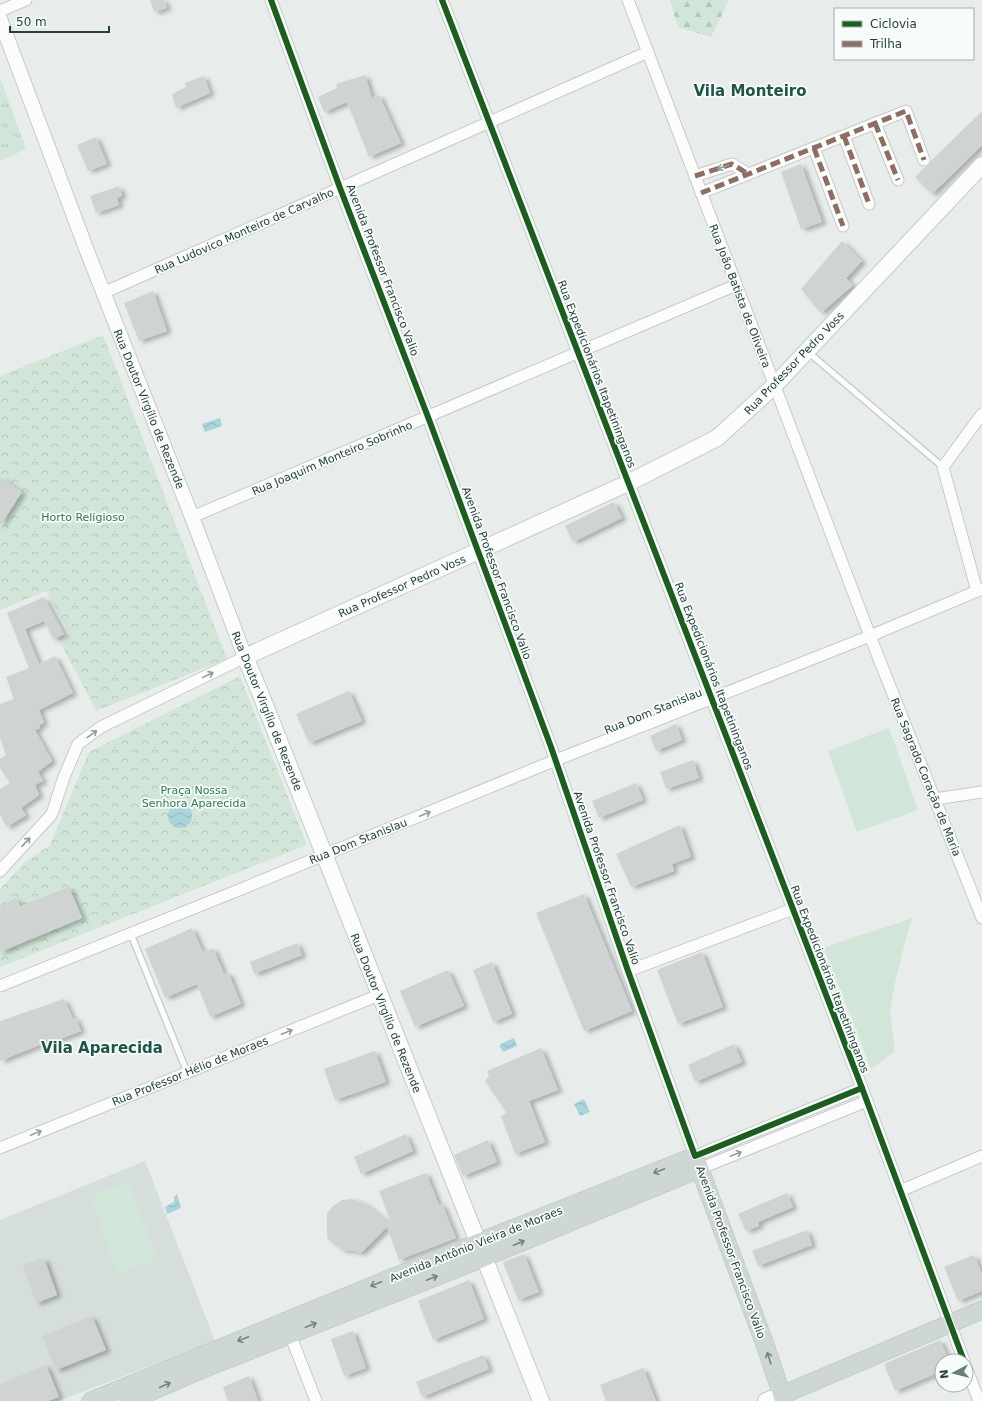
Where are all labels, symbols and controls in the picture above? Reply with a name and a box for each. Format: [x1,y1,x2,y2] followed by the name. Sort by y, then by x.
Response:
[10,8,109,34] scale bar
[834,8,974,60] legend
[16,15,47,29] text: 50 m
[870,17,917,31] text: Ciclovia
[869,37,902,51] text: Trilha
[693,82,807,100] district label: Vila Monteiro
[716,164,729,171] one-way arrow
[344,183,421,358] street label: Avenida Professor Francisco Valio
[153,186,336,277] street label: Rua Ludovico Monteiro de Carvalho
[706,222,773,370] street label: Rua João Batista de Oliveira
[555,278,639,470] street label: Rua Expedicionários Itapetininganos
[742,309,847,418] street label: Rua Professor Pedro Voss
[110,327,187,491] street label: Rua Doutor Virgílio de Rezende
[250,419,415,498] street label: Rua Joaquim Monteiro Sobrinho
[459,485,534,662] street label: Avenida Professor Francisco Valio
[41,511,125,524] park label: Horto Religioso
[337,552,468,620] street label: Rua Professor Pedro Voss
[672,580,756,772] street label: Rua Expedicionários Itapetininganos
[228,629,305,793] street label: Rua Doutor Virgílio de Rezende
[201,671,213,678] one-way arrow
[602,686,704,737] street label: Rua Dom Stanislau
[888,696,963,858] street label: Rua Sagrado Coração de Maria
[86,730,97,738] one-way arrow
[142,784,246,810] park label: Praça Nossa Senhora Aparecida
[571,790,643,967] street label: Avenida Professor Francisco Valio
[418,810,430,817] one-way arrow
[307,816,409,867] street label: Rua Dom Stanislau
[21,837,31,847] one-way arrow
[788,883,872,1075] street label: Rua Expedicionários Itapetininganos
[347,931,424,1095] street label: Rua Doutor Virgílio de Rezende
[280,1028,292,1036] one-way arrow
[110,1034,270,1109] street label: Rua Professor Hélio de Moraes
[41,1039,163,1057] district label: Vila Aparecida
[30,1129,42,1136] one-way arrow
[729,1150,741,1157] one-way arrow
[693,1164,768,1341] street label: Avenida Professor Francisco Valio
[653,1167,665,1175] one-way arrow
[388,1204,565,1285] street label: Avenida Antônio Vieira de Moraes
[513,1238,525,1246] one-way arrow
[426,1273,438,1281] one-way arrow
[371,1281,383,1289] one-way arrow
[305,1321,317,1329] one-way arrow
[238,1336,250,1343] one-way arrow
[765,1352,773,1364] one-way arrow
[934,1353,974,1393] north arrow
[938,1369,952,1380] text: N
[159,1381,171,1388] one-way arrow

